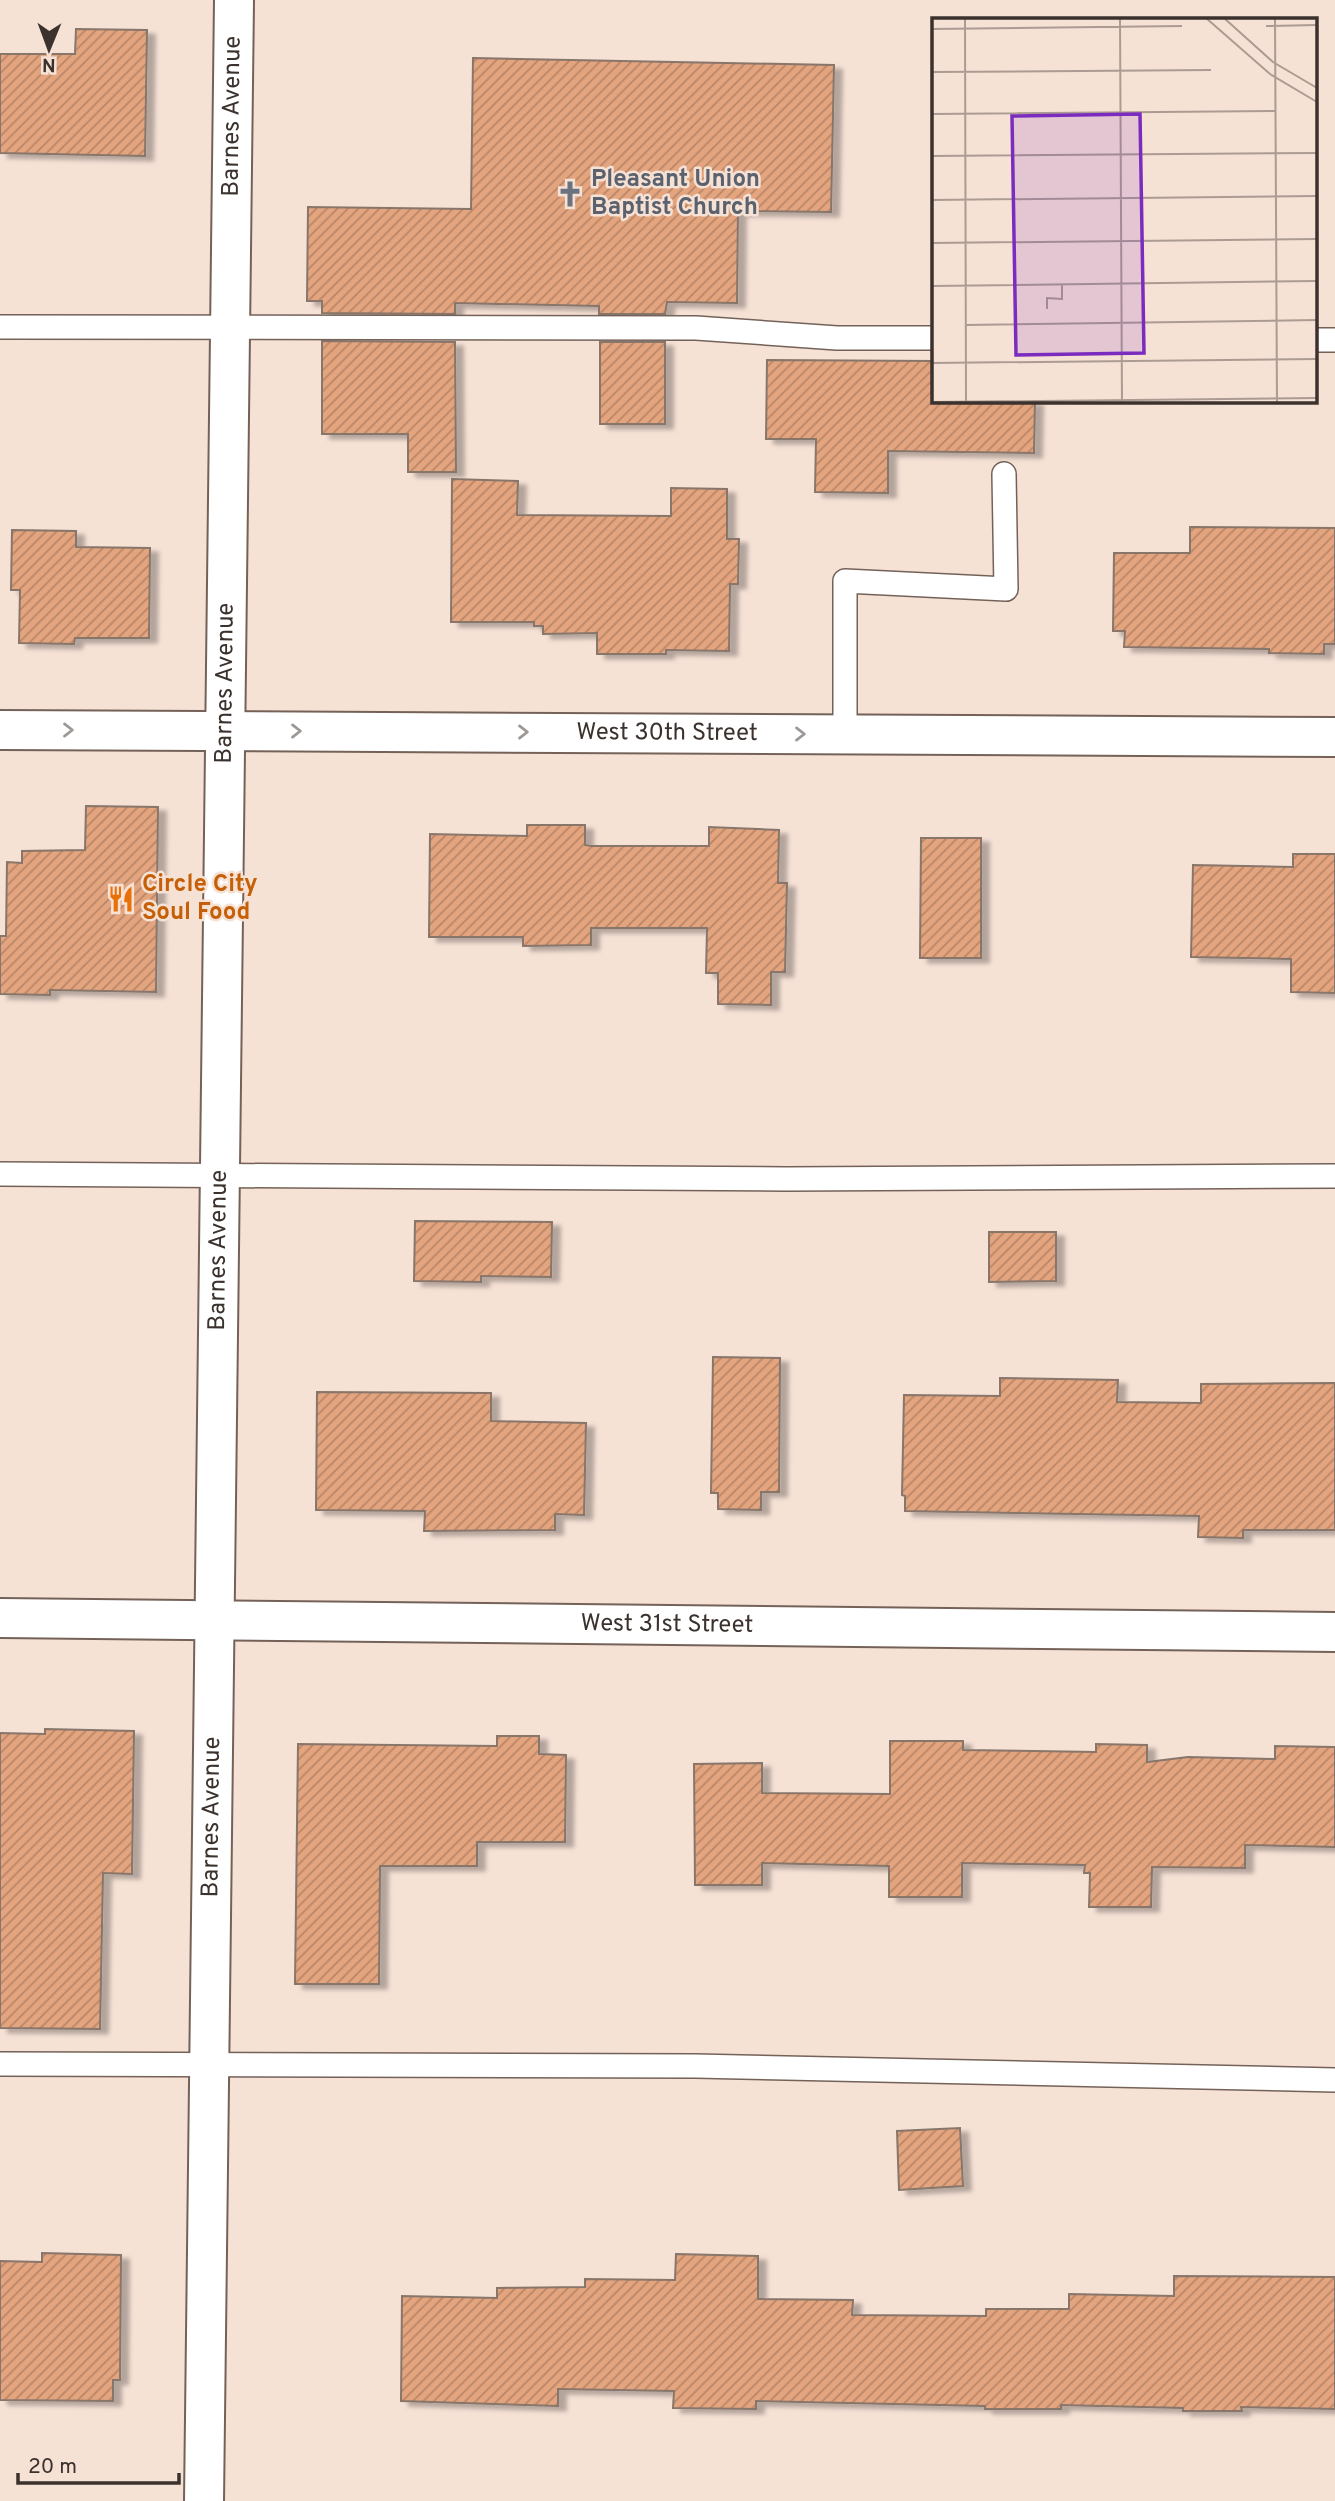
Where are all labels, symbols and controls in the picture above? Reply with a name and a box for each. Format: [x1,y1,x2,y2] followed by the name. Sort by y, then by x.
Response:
[14,14,84,84] north arrow
[932,18,1318,402] inset map
[217,36,249,197] street label: Barnes Avenue
[42,52,56,76] text: N
[591,165,760,223] place label: Pleasant Union Baptist Church
[555,179,585,209] church icon: Pleasant Union Baptist Church
[210,602,242,764] street label: Barnes Avenue
[576,718,758,749] street label: West 30th Street
[63,722,74,738] one-way arrow
[291,723,301,739] one-way arrow
[518,724,529,740] one-way arrow
[795,726,805,742] one-way arrow
[142,870,258,928] place label: Circle City Soul Food
[106,884,136,914] restaurant icon: Circle City Soul Food
[203,1169,235,1331] street label: Barnes Avenue
[580,1609,754,1641] street label: West 31st Street
[196,1736,228,1898] street label: Barnes Avenue
[18,2442,178,2486] scale bar
[28,2454,77,2481] text: 20 m

